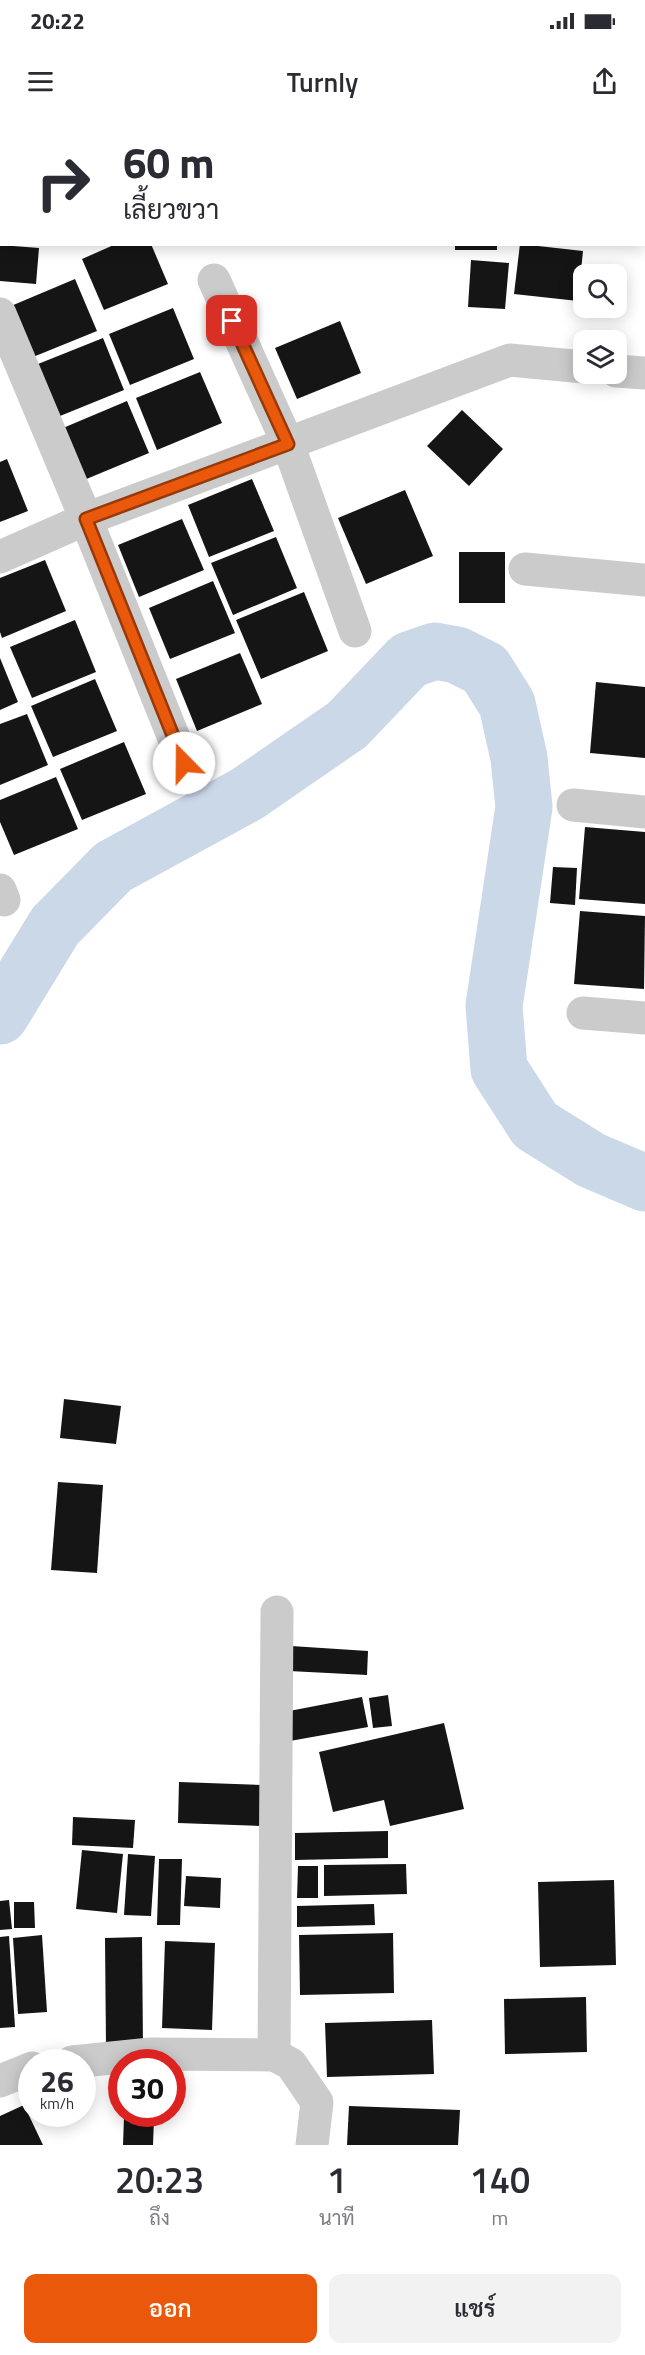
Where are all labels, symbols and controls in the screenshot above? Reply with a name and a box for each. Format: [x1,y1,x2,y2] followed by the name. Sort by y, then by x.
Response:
[30,4,85,38] text: 20:22
[287,61,358,102] text: Turnly
[24,65,57,98] icon: menu
[588,65,621,98] icon: share
[123,130,215,194] text: 60 m
[24,144,102,222] icon: right
[123,188,219,229] text: เลี้ยวขวา
[573,264,627,384] map controls
[573,264,627,318] button: search
[206,295,257,346] pin
[215,304,248,337] icon: arrive
[573,330,627,384] button: layers
[152,731,216,795] position arrow
[108,2049,186,2127] speed limit sign: 30
[40,2058,74,2104] text: 26
[40,2092,74,2115] text: km/h
[115,2152,204,2207] text: 20:23
[327,2152,347,2207] text: 1
[470,2152,530,2207] text: 140
[149,2202,170,2233] text: ถึง
[319,2202,355,2233] text: นาที
[491,2202,508,2233] text: m
[24,2274,317,2343] button: ออก
[329,2274,621,2343] button: แชร์

